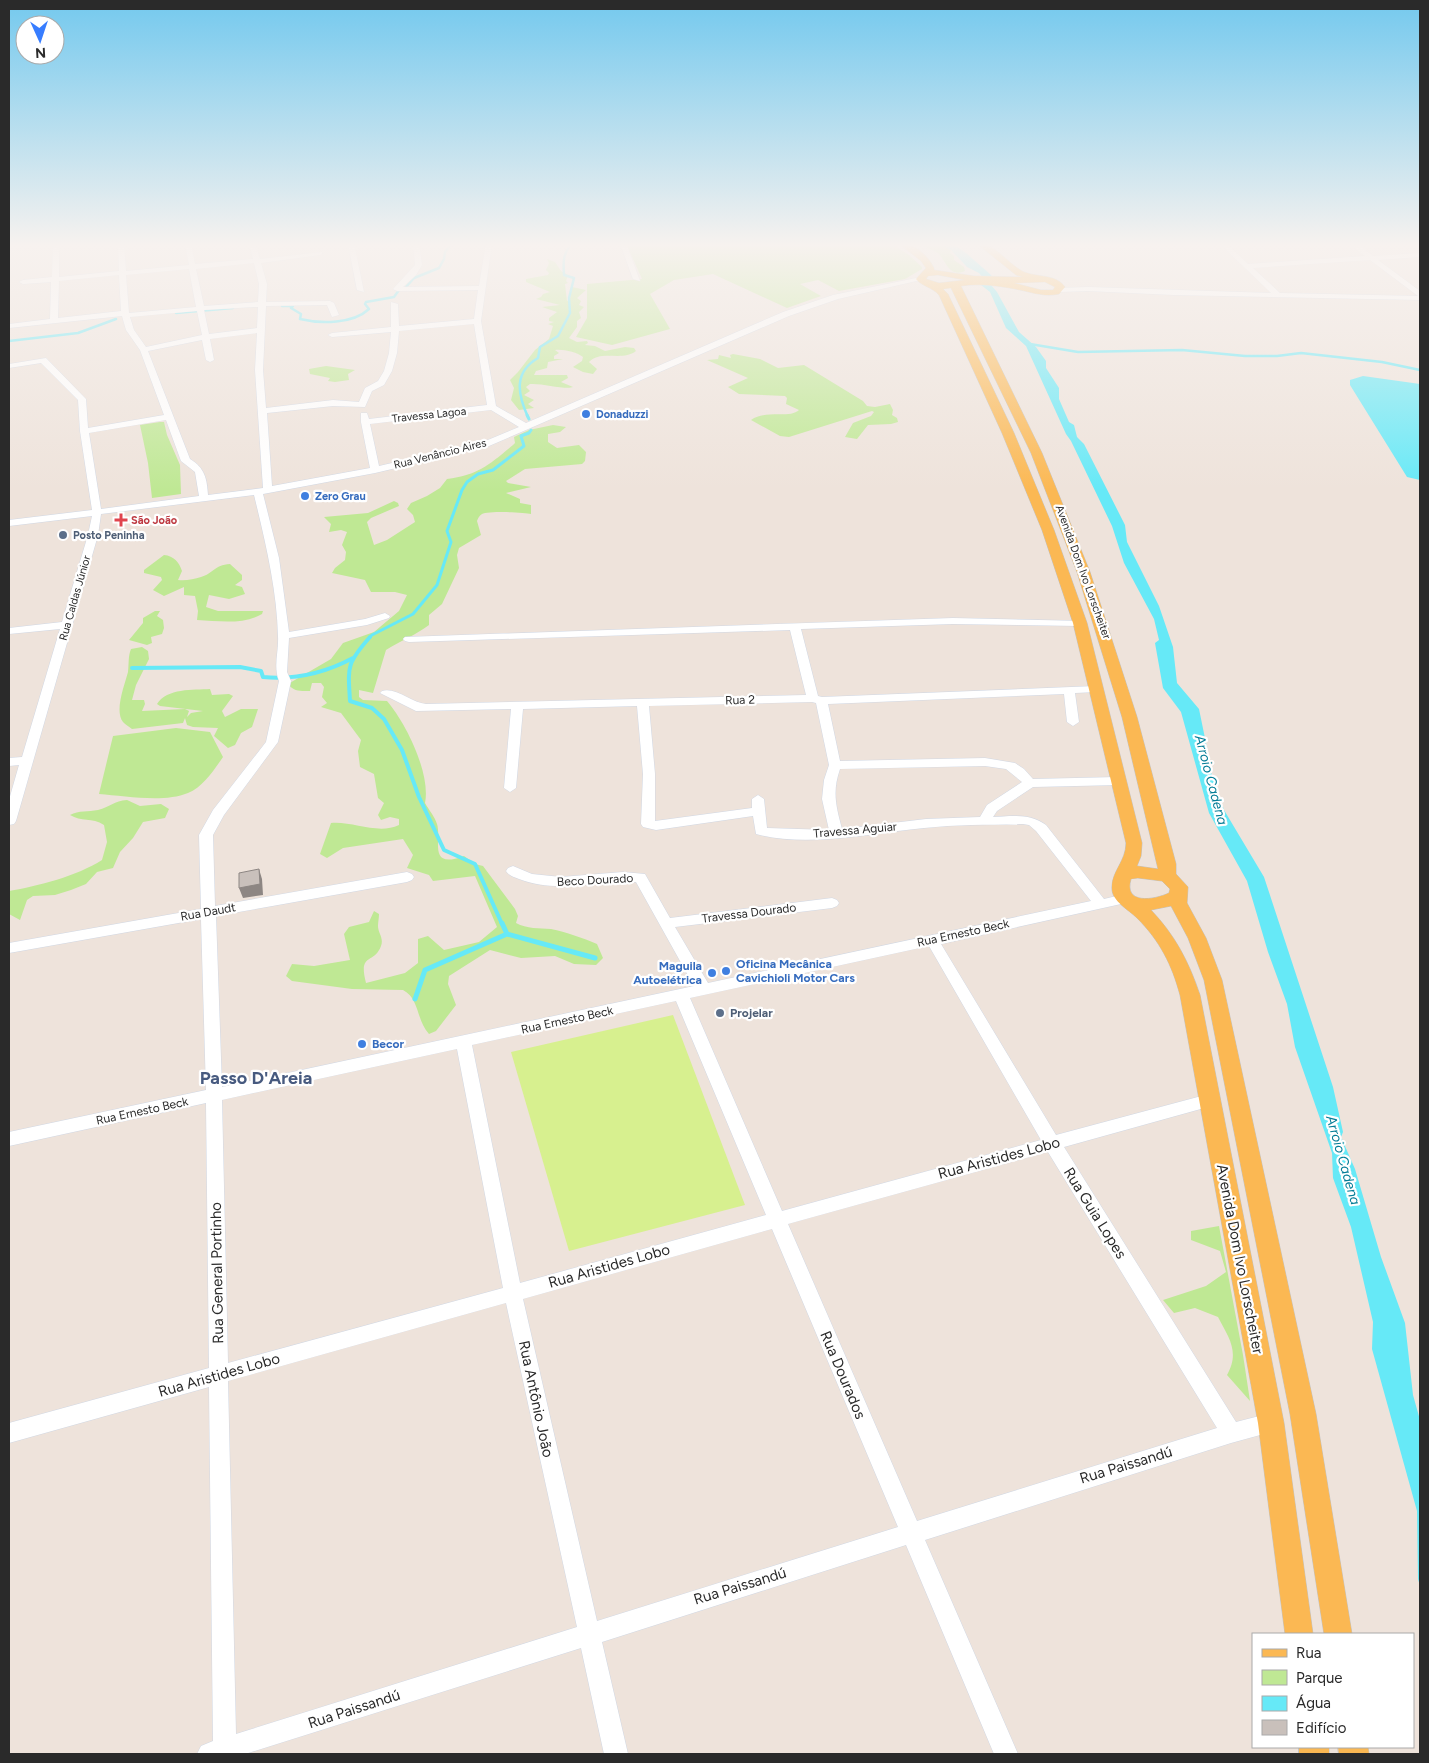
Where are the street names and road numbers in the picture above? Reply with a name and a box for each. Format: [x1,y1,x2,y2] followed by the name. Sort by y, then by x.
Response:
[391,405,467,425] street label: Travessa Lagoa
[392,436,488,472] street label: Rua Venâncio Aires
[1053,503,1113,641] street label: Avenida Dom Ivo Lorscheiter
[57,554,93,642] street label: Rua Caldas Júnior
[725,692,755,708] street label: Rua 2
[813,819,897,841] street label: Travessa Aguiar
[556,871,634,889] street label: Beco Dourado
[179,900,237,924] street label: Rua Daudt
[701,900,797,926] street label: Travessa Dourado
[916,916,1011,950] street label: Rua Ernesto Beck
[520,1003,615,1037] street label: Rua Ernesto Beck
[95,1094,190,1128] street label: Rua Ernesto Beck
[936,1133,1062,1183] street label: Rua Aristides Lobo
[1213,1163,1267,1355] street label: Avenida Dom Ivo Lorscheiter
[1060,1164,1130,1262] street label: Rua Guia Lopes
[207,1202,227,1344] street label: Rua General Portinho
[546,1240,672,1292] street label: Rua Aristides Lobo
[816,1328,870,1422] street label: Rua Dourados
[515,1339,557,1459] street label: Rua Antônio João
[156,1349,282,1401] street label: Rua Aristides Lobo
[1077,1442,1175,1488] street label: Rua Paissandú
[691,1563,789,1609] street label: Rua Paissandú
[306,1686,402,1732] street label: Rua Paissandú

